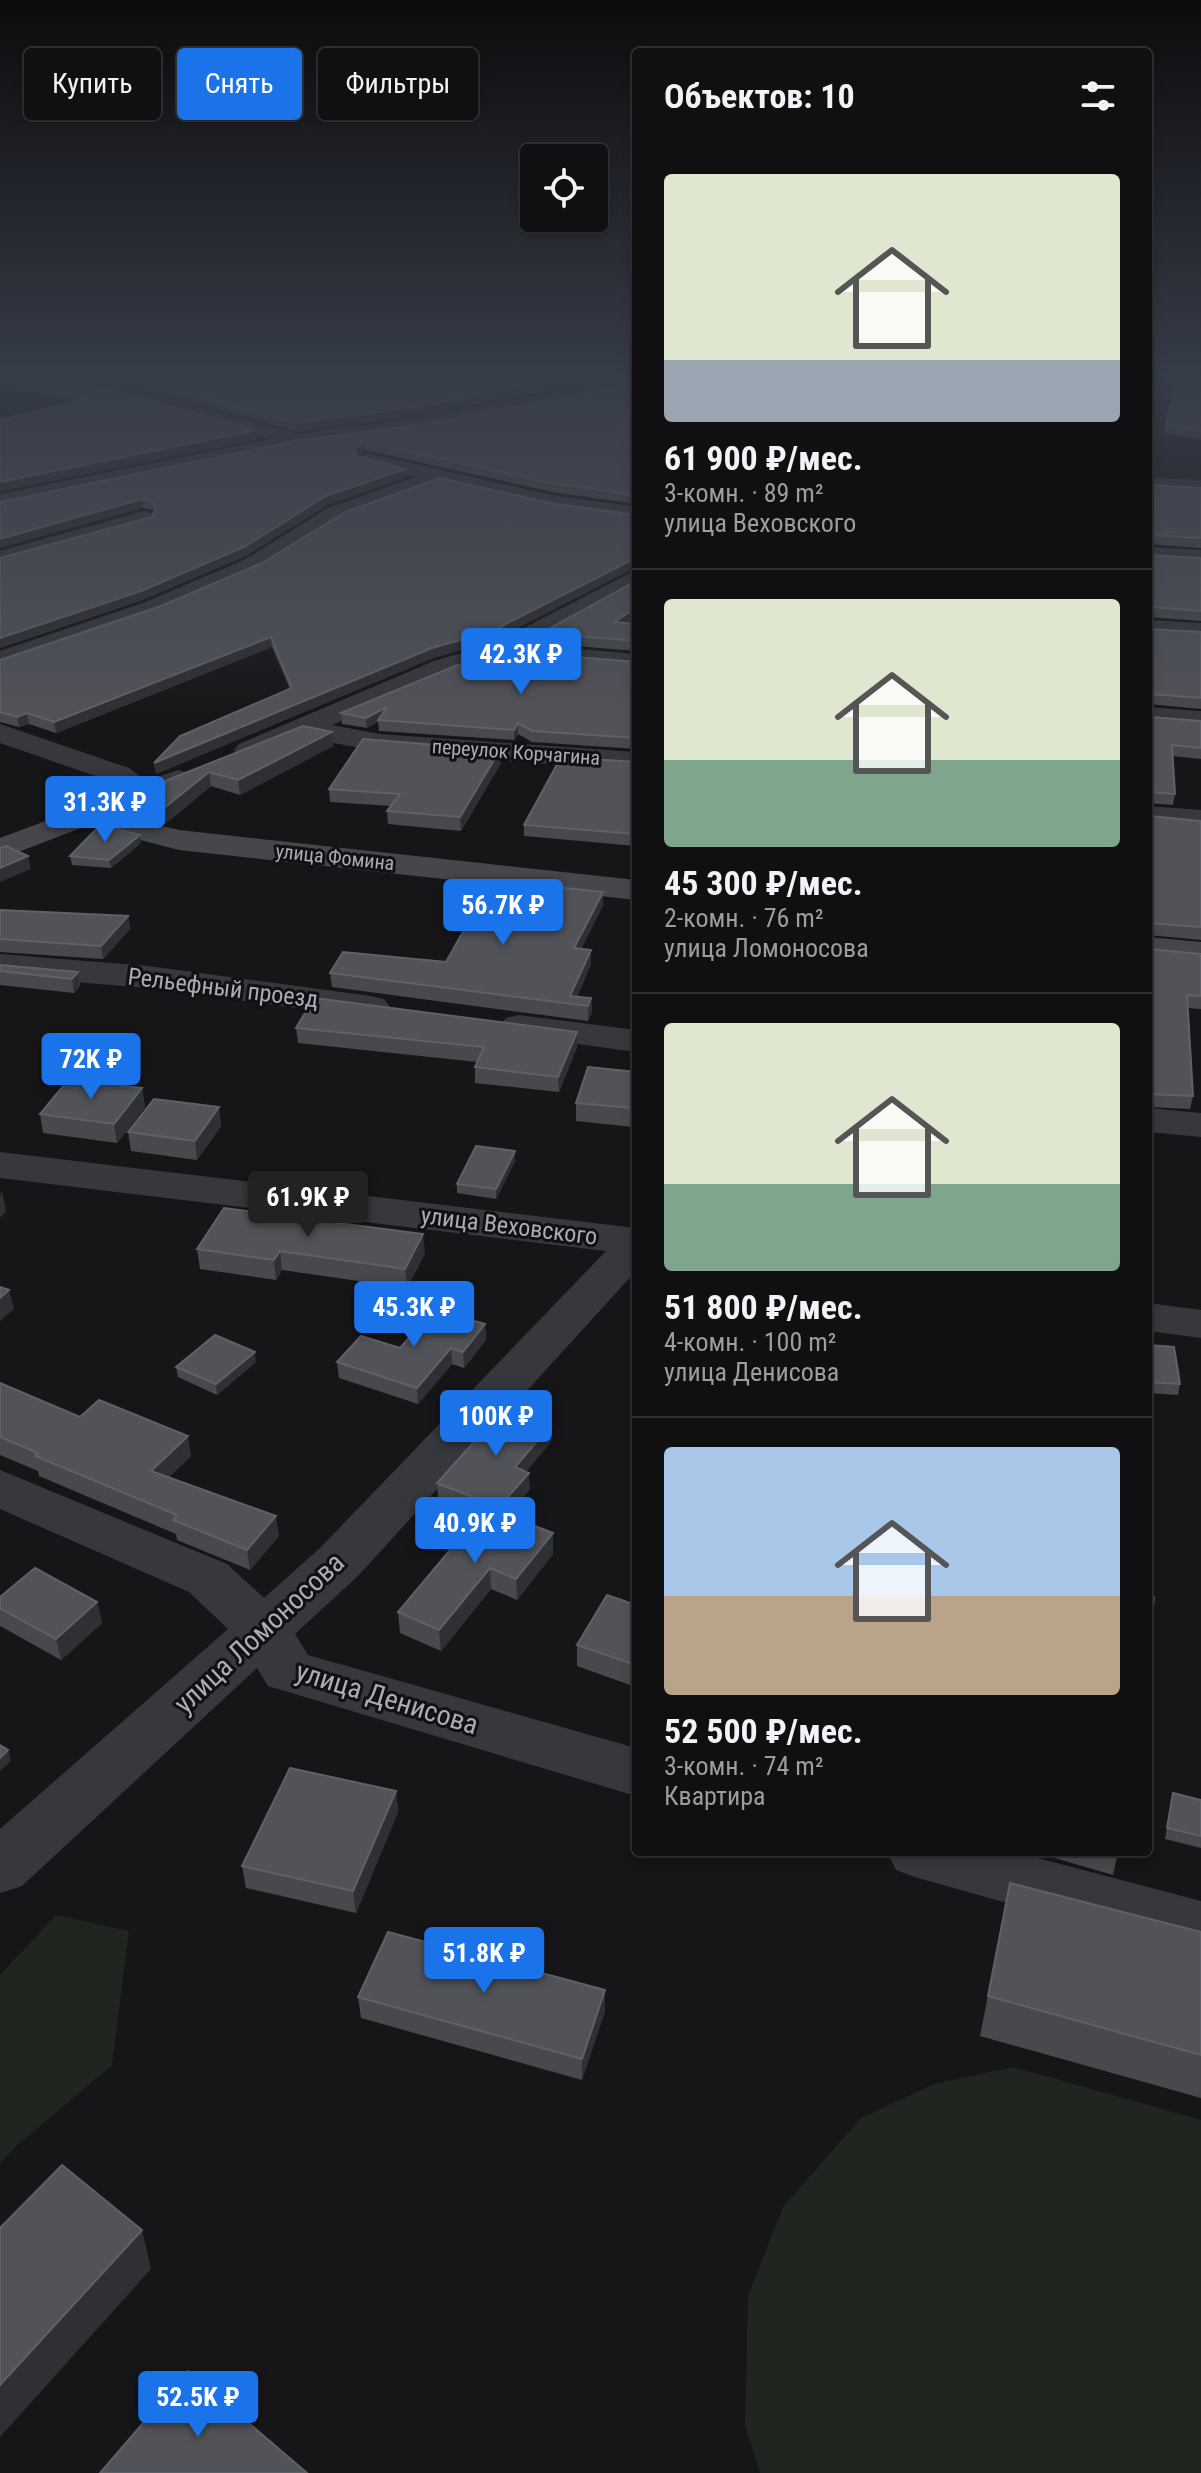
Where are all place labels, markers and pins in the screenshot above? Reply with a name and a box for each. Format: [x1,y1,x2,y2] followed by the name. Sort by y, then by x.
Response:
[447,628,595,696] pin: 42.3K ₽
[31,776,179,844] pin: 31.3K ₽
[429,879,577,947] pin: 56.7K ₽
[35,1033,147,1101] pin: 72K ₽
[234,1171,382,1239] pin: 61.9K ₽
[340,1281,488,1349] pin: 45.3K ₽
[431,1390,561,1458] pin: 100K ₽
[401,1497,549,1565] pin: 40.9K ₽
[410,1927,558,1995] pin: 51.8K ₽
[124,2371,272,2439] pin: 52.5K ₽

